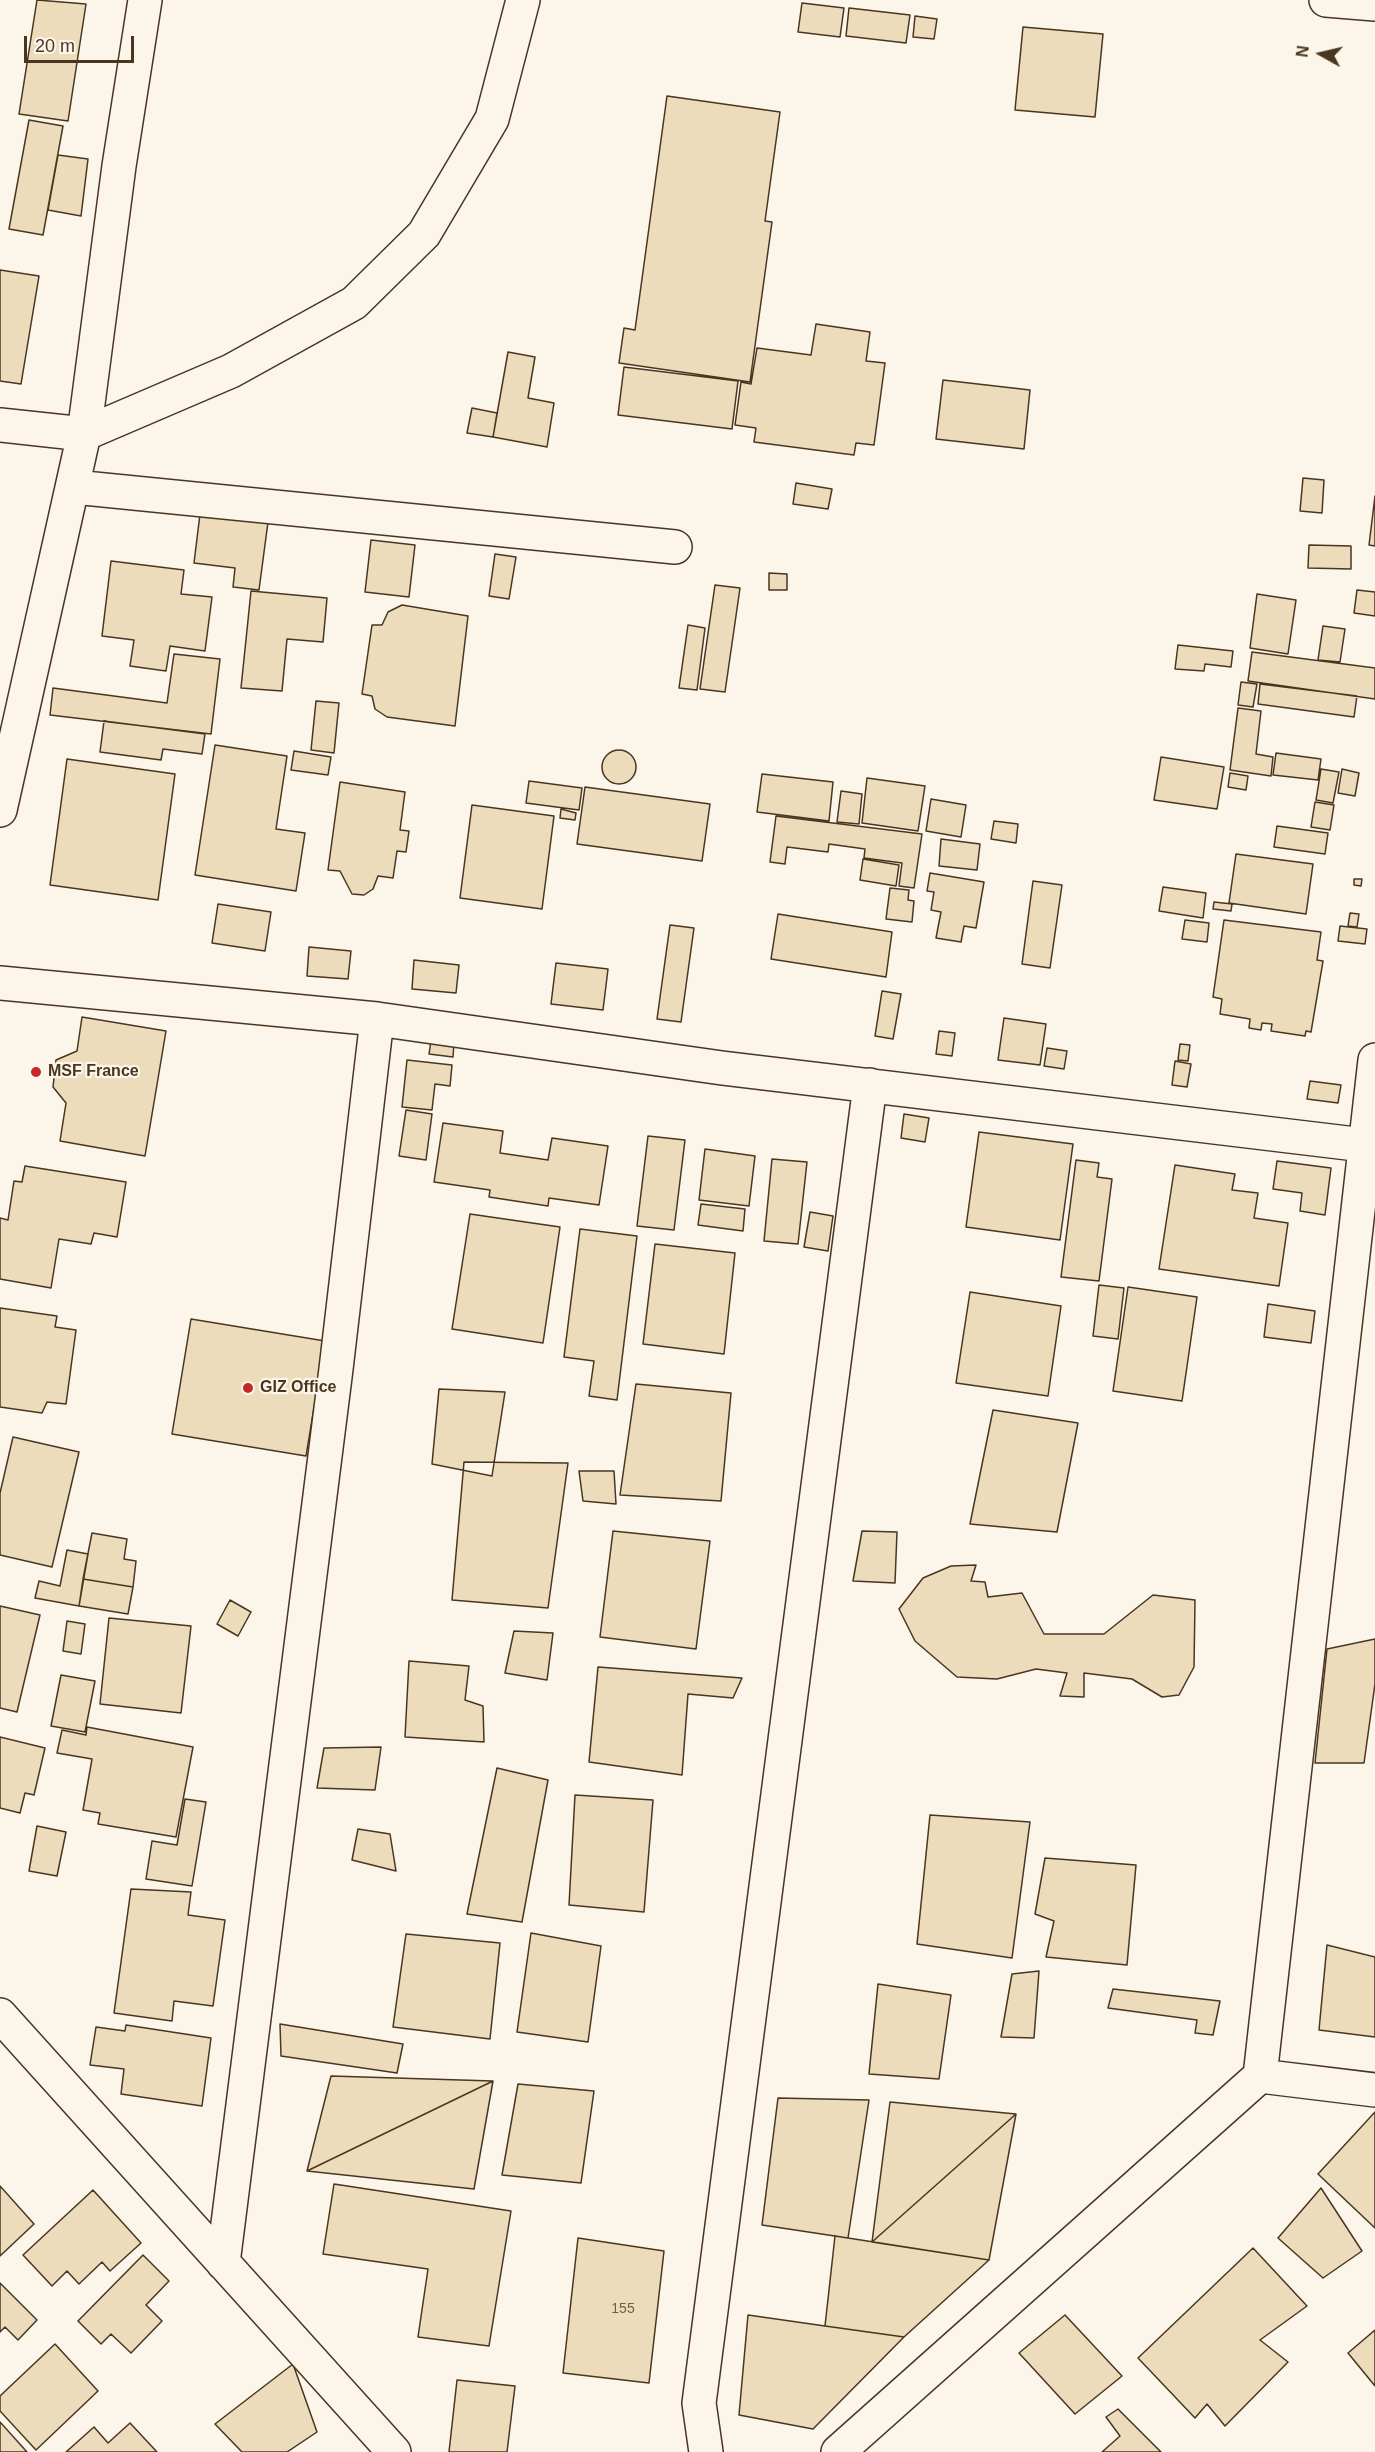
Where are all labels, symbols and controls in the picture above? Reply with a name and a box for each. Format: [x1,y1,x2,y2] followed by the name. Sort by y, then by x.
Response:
[27,24,136,62] scale bar
[1291,24,1351,84] north arrow
[35,36,75,56] text: 20 m
[1293,45,1312,58] text: N
[48,1062,139,1082] place label: MSF France
[29,1065,43,1079] marker: MSF France
[260,1378,336,1398] place label: GIZ Office
[241,1381,255,1395] marker: GIZ Office
[611,2301,635,2317] house number: 155

